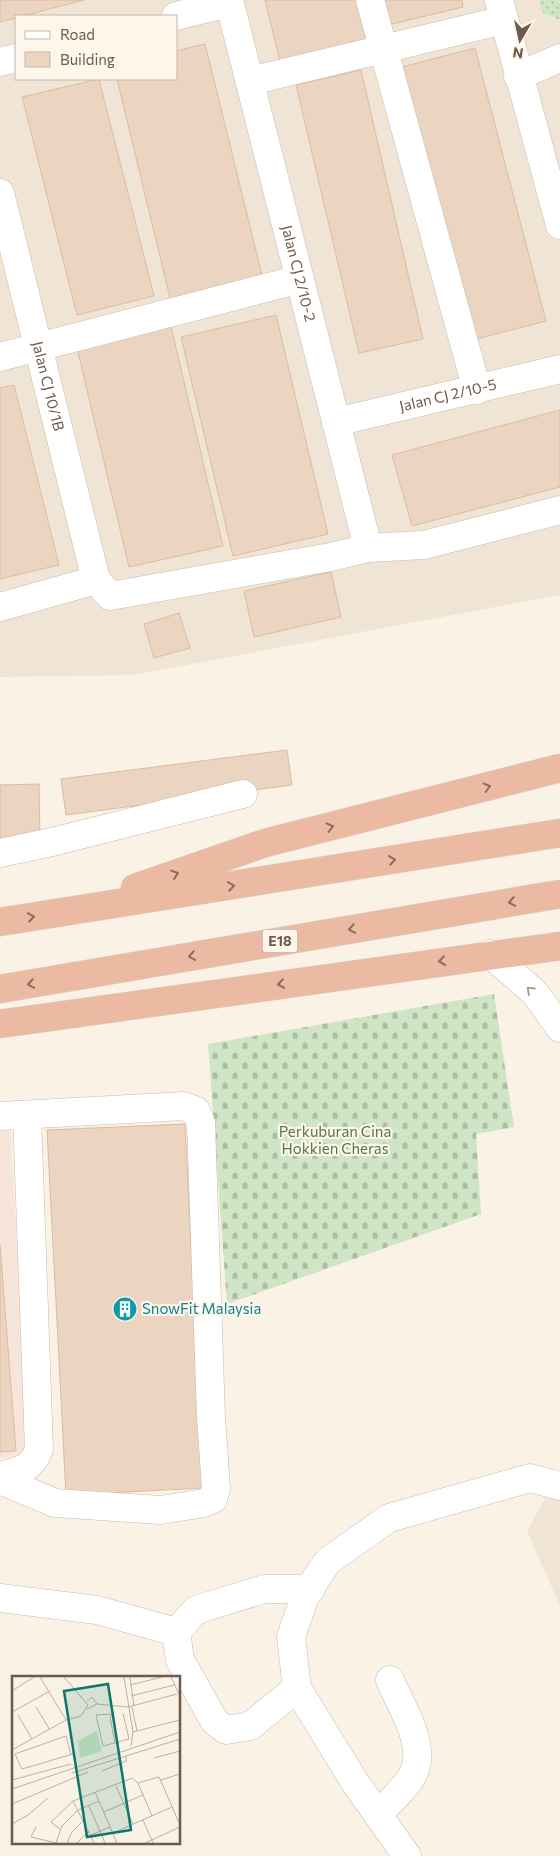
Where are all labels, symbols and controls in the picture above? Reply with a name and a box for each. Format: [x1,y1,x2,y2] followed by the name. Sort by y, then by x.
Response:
[15,15,178,80] legend
[495,15,545,65] north arrow
[60,25,95,43] text: Road
[511,44,524,63] text: N
[60,50,115,68] text: Building
[278,223,320,323] street label: Jalan CJ 2/10-2
[29,339,69,433] street label: Jalan CJ 10/1B
[397,374,498,415] street label: Jalan CJ 2/10-5
[483,782,492,793] one-way arrow
[325,822,334,833] one-way arrow
[387,855,396,865] one-way arrow
[170,870,178,880] one-way arrow
[227,881,236,891] one-way arrow
[508,896,516,906] one-way arrow
[27,913,35,923] one-way arrow
[347,924,356,934] one-way arrow
[262,929,298,952] road number: E18
[187,951,196,961] one-way arrow
[438,955,446,966] one-way arrow
[27,978,36,988] one-way arrow
[277,978,285,989] one-way arrow
[527,987,536,996] one-way arrow
[279,1122,391,1157] park label: Perkuburan Cina Hokkien Cheras
[112,1296,138,1322] building icon: SnowFit Malaysia
[142,1299,261,1317] place label: SnowFit Malaysia
[12,1676,180,1844] inset map

